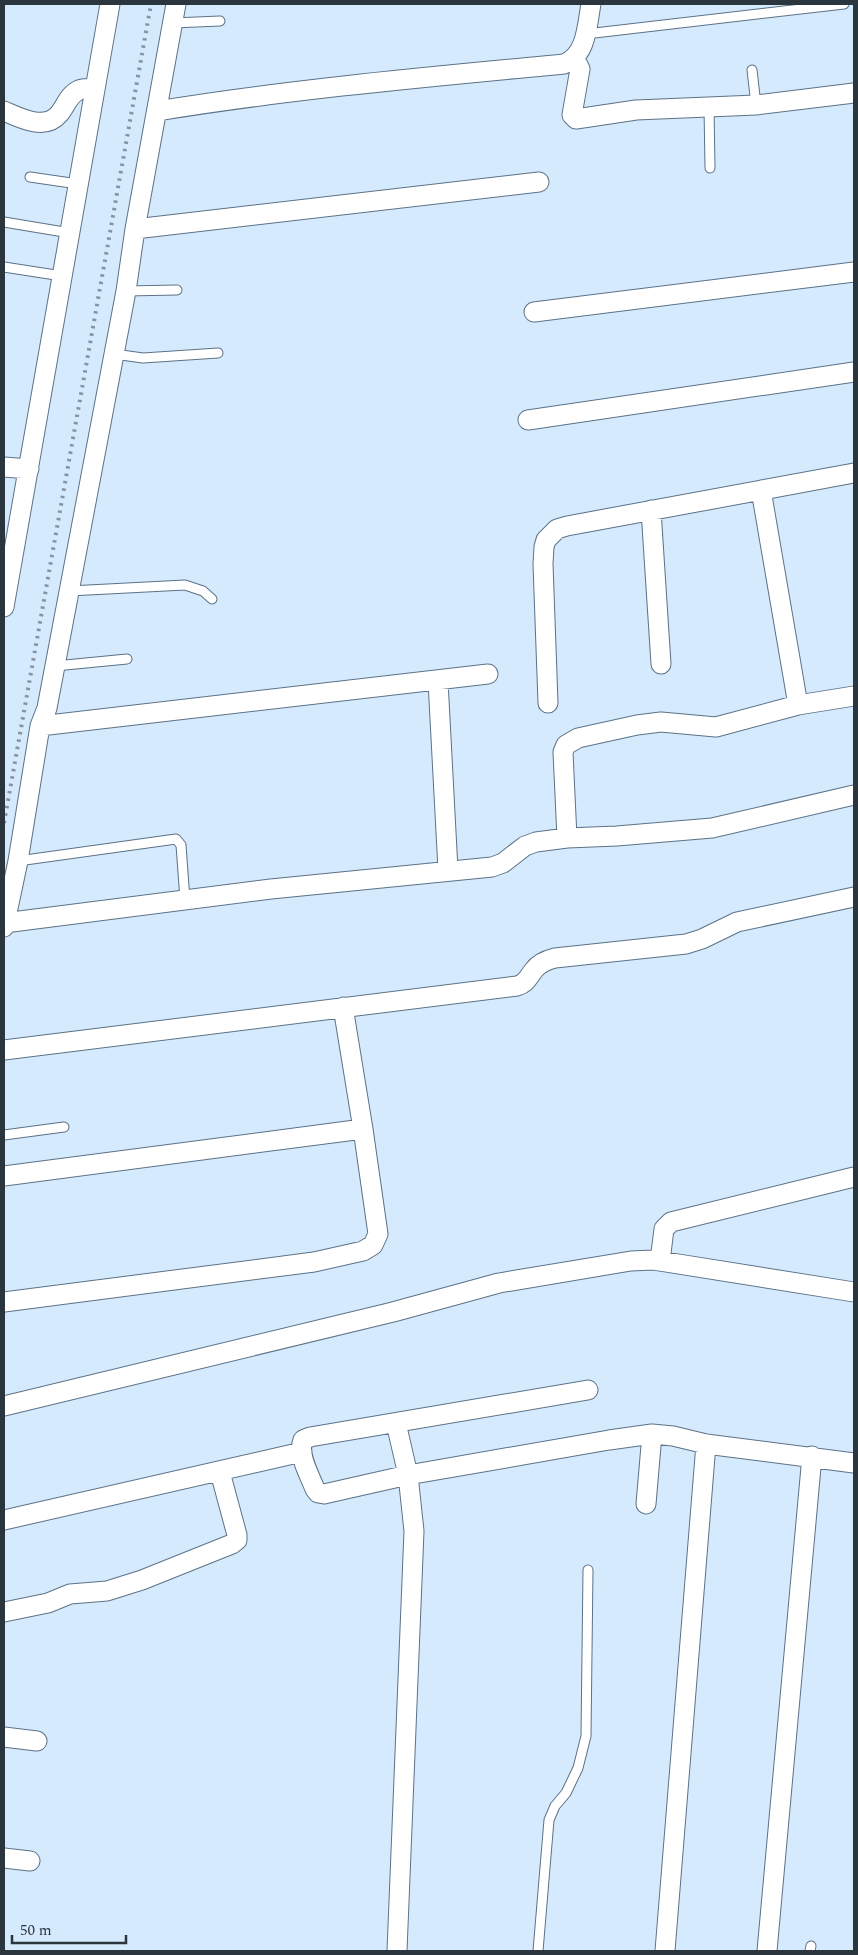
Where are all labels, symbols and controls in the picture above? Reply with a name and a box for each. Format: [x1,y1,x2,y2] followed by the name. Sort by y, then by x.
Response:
[12,1912,126,1944] scale bar
[20,1919,52,1942] text: 50 m

